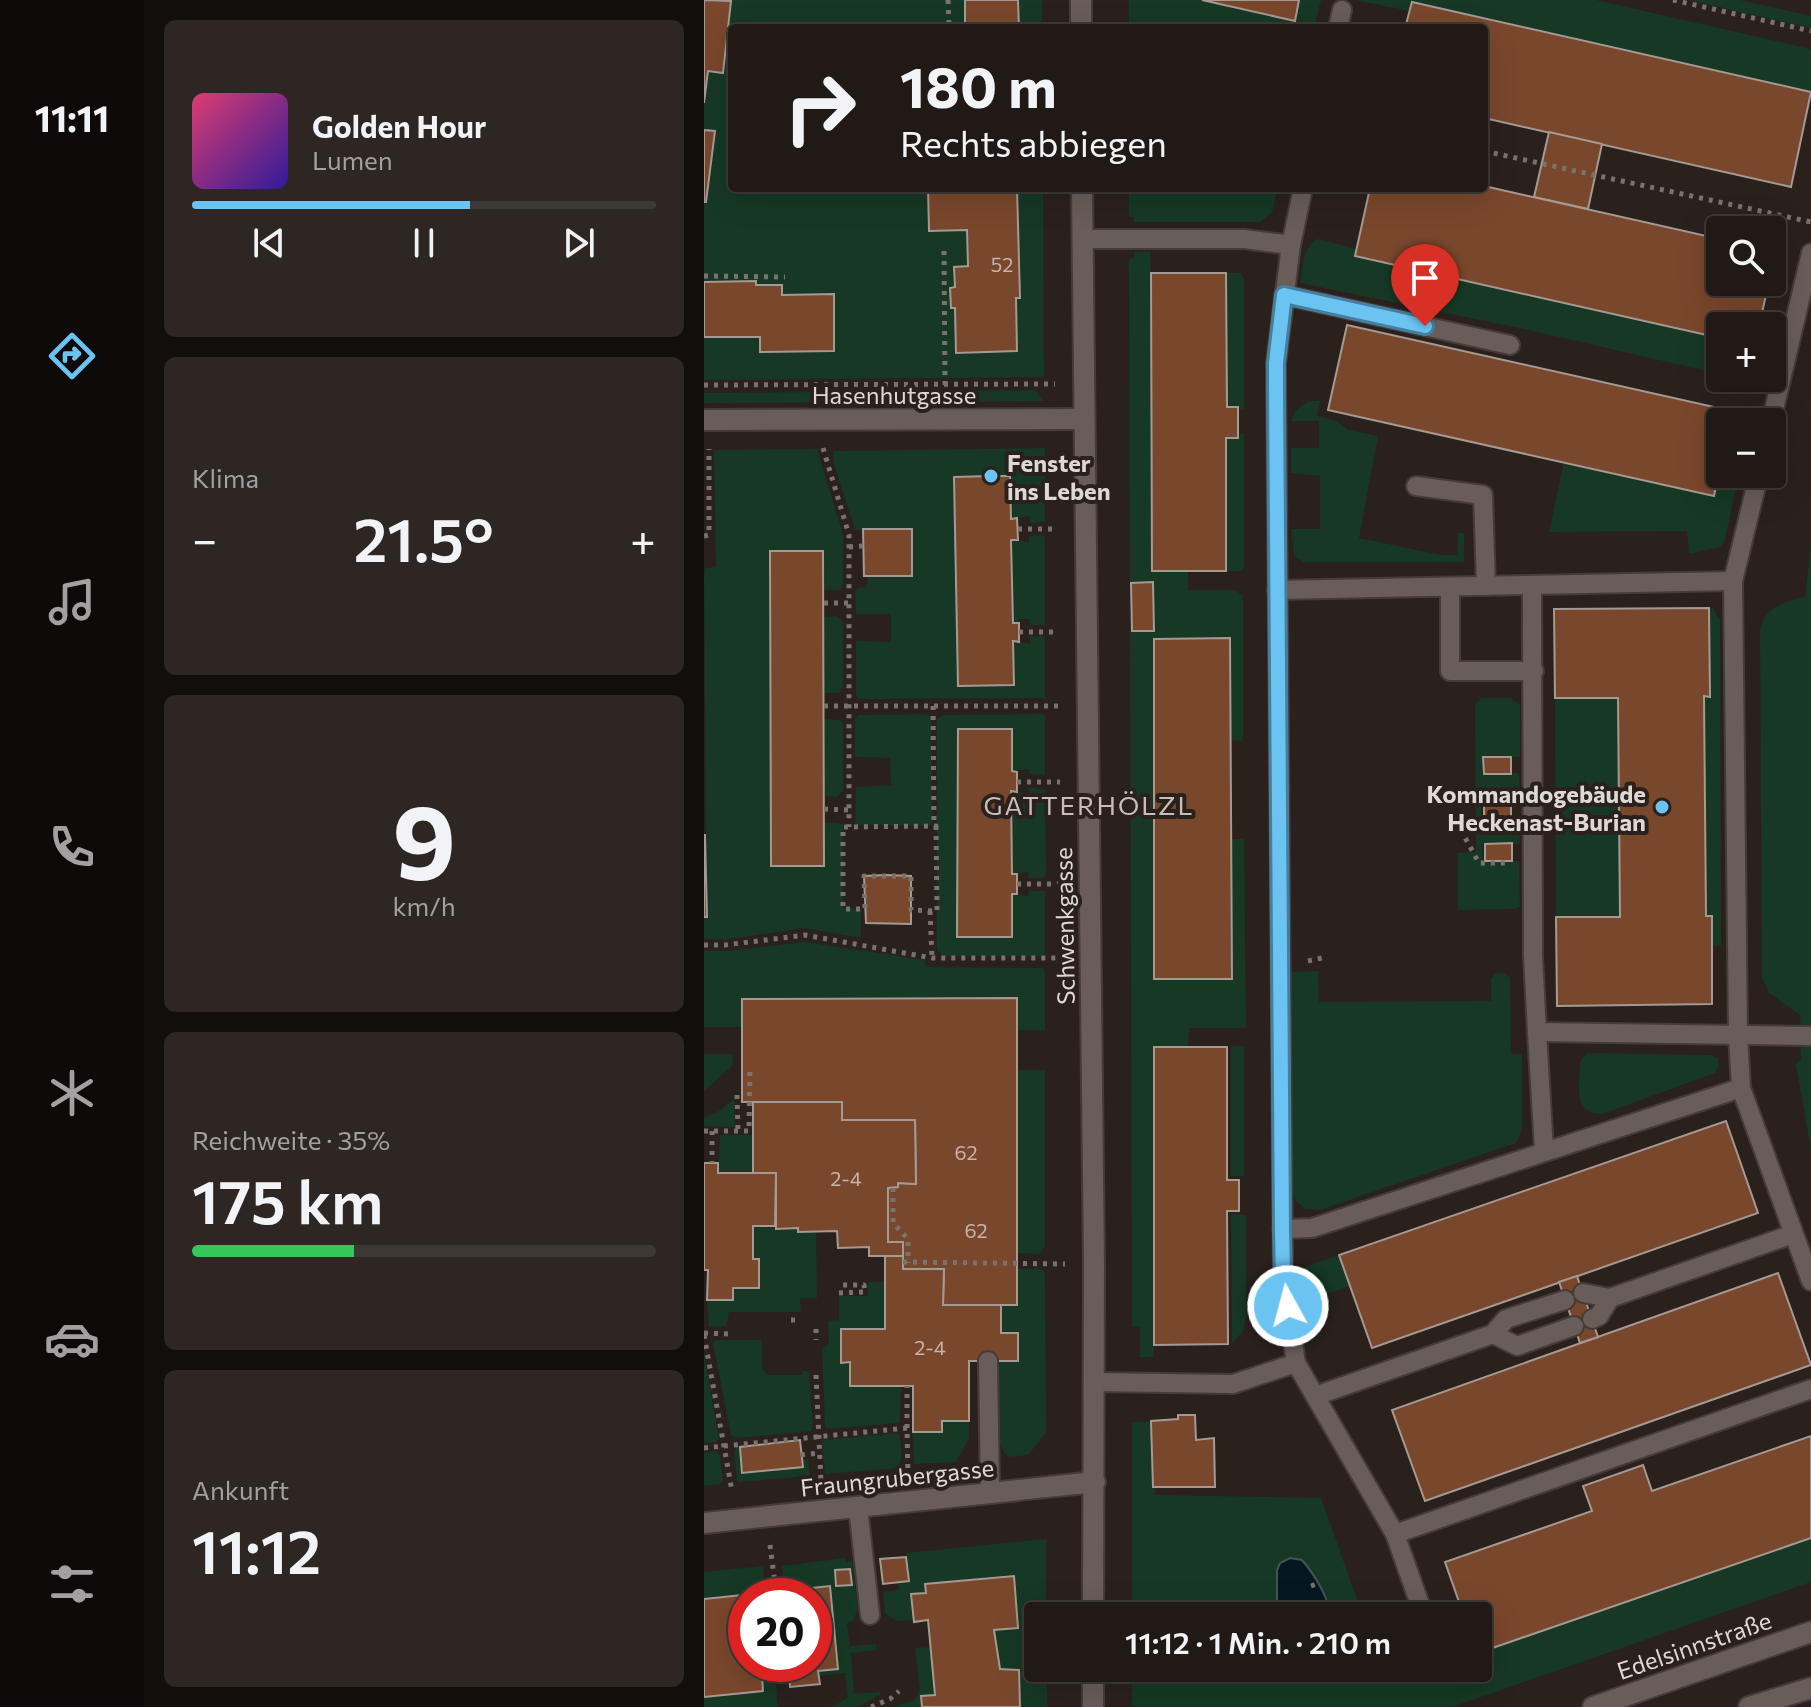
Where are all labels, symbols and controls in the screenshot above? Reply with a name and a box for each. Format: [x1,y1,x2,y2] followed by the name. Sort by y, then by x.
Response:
[900,51,1057,120] text: 180 m
[768,56,872,160] icon: right
[35,95,109,139] text: 11:11
[312,107,486,144] text: Golden Hour
[900,120,1167,164] text: Rechts abbiegen
[312,144,393,175] text: Lumen
[1706,216,1786,488] map controls
[1706,216,1786,296] button: search
[247,221,291,265] icon: previous
[402,221,446,265] icon: pause
[557,221,601,265] icon: next
[1391,244,1459,326] pin
[991,252,1013,276] house number: 52
[1403,256,1447,300] icon: arrive
[1706,312,1786,392] button: +
[44,328,100,384] icon: directions
[812,380,976,409] street label: Hasenhutgasse
[1706,408,1786,488] button: −
[1007,448,1111,505] place label: Fenster ins Leben
[192,462,259,493] text: Klima
[982,467,1000,485] marker: Fenster ins Leben
[353,501,494,574] text: 21.5°
[192,511,217,565] text: −
[630,511,656,565] text: +
[44,574,100,630] icon: music
[392,774,456,901] text: 9
[1426,779,1646,836] place label: Kommandogebäude Heckenast-Burian
[984,789,1194,820] district label: GATTERHÖLZL
[1653,798,1671,816] marker: Kommandogebäude Heckenast-Burian
[44,819,100,875] icon: phone
[1048,847,1080,1005] street label: Schwenkgasse
[392,890,456,921] text: km/h
[44,1065,100,1121] icon: climate
[192,1124,390,1155] text: Reichweite · 35%
[954,1140,978,1164] house number: 62
[192,1163,383,1236] text: 175 km
[830,1166,862,1190] house number: 2-4
[964,1218,988,1242] house number: 62
[1246,1264,1330,1348] position arrow
[44,1311,100,1367] icon: car
[914,1335,946,1359] house number: 2-4
[799,1452,995,1502] street label: Fraungrubergasse
[192,1474,289,1505] text: Ankunft
[192,1513,321,1586] text: 11:12
[44,1556,100,1612] icon: filters
[728,1578,832,1682] speed limit sign: 20
[1613,1605,1775,1685] street label: Edelsinnstraße
[1125,1623,1391,1660] text: 11:12 · 1 Min. · 210 m

